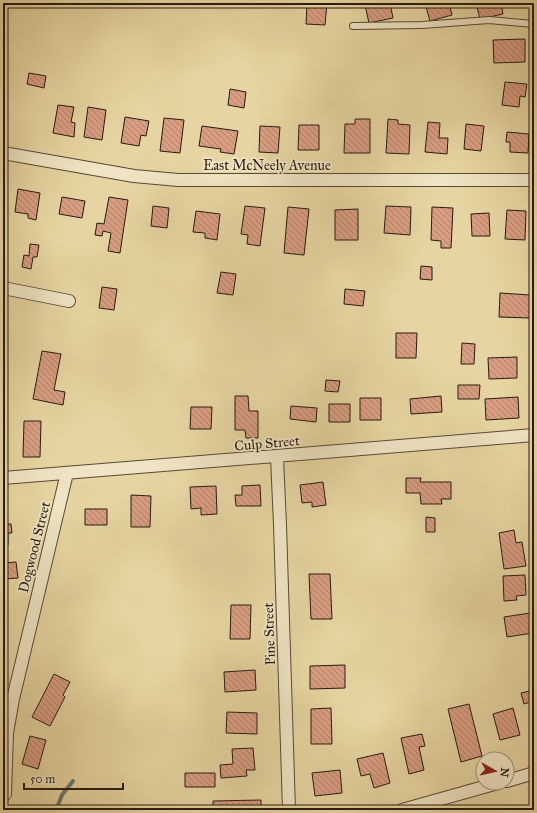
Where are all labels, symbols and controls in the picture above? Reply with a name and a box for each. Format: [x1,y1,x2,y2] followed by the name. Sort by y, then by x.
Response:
[203,157,331,174] street label: East McNeely Avenue
[234,432,300,455] street label: Culp Street
[15,500,54,594] street label: Dogwood Street
[260,602,279,666] street label: Pine Street
[475,751,515,791] north arrow
[24,765,123,791] scale bar
[497,767,511,779] text: N
[30,772,55,786] text: 50 m

